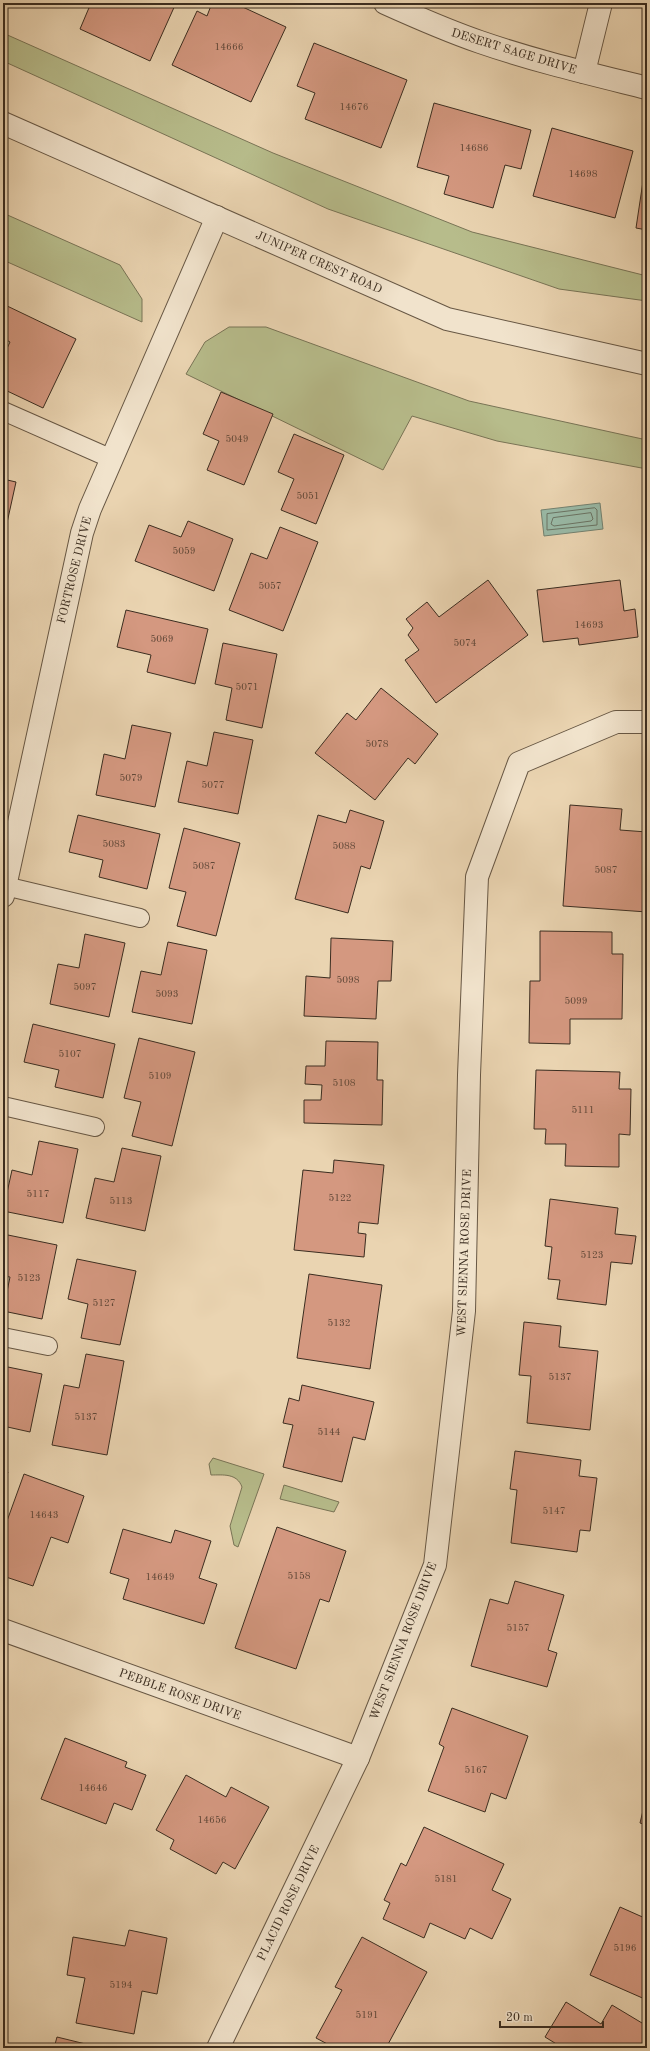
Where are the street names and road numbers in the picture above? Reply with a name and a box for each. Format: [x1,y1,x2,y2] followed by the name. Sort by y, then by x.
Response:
[450,27,578,77] street label: DESERT SAGE DRIVE
[253,230,384,296] street label: JUNIPER CREST ROAD
[56,515,94,625] street label: FORTROSE DRIVE
[456,1169,474,1337] street label: WEST SIENNA ROSE DRIVE
[368,1561,440,1722] street label: WEST SIENNA ROSE DRIVE
[117,1667,242,1723] street label: PEBBLE ROSE DRIVE
[256,1844,322,1963] street label: PLACID ROSE DRIVE

